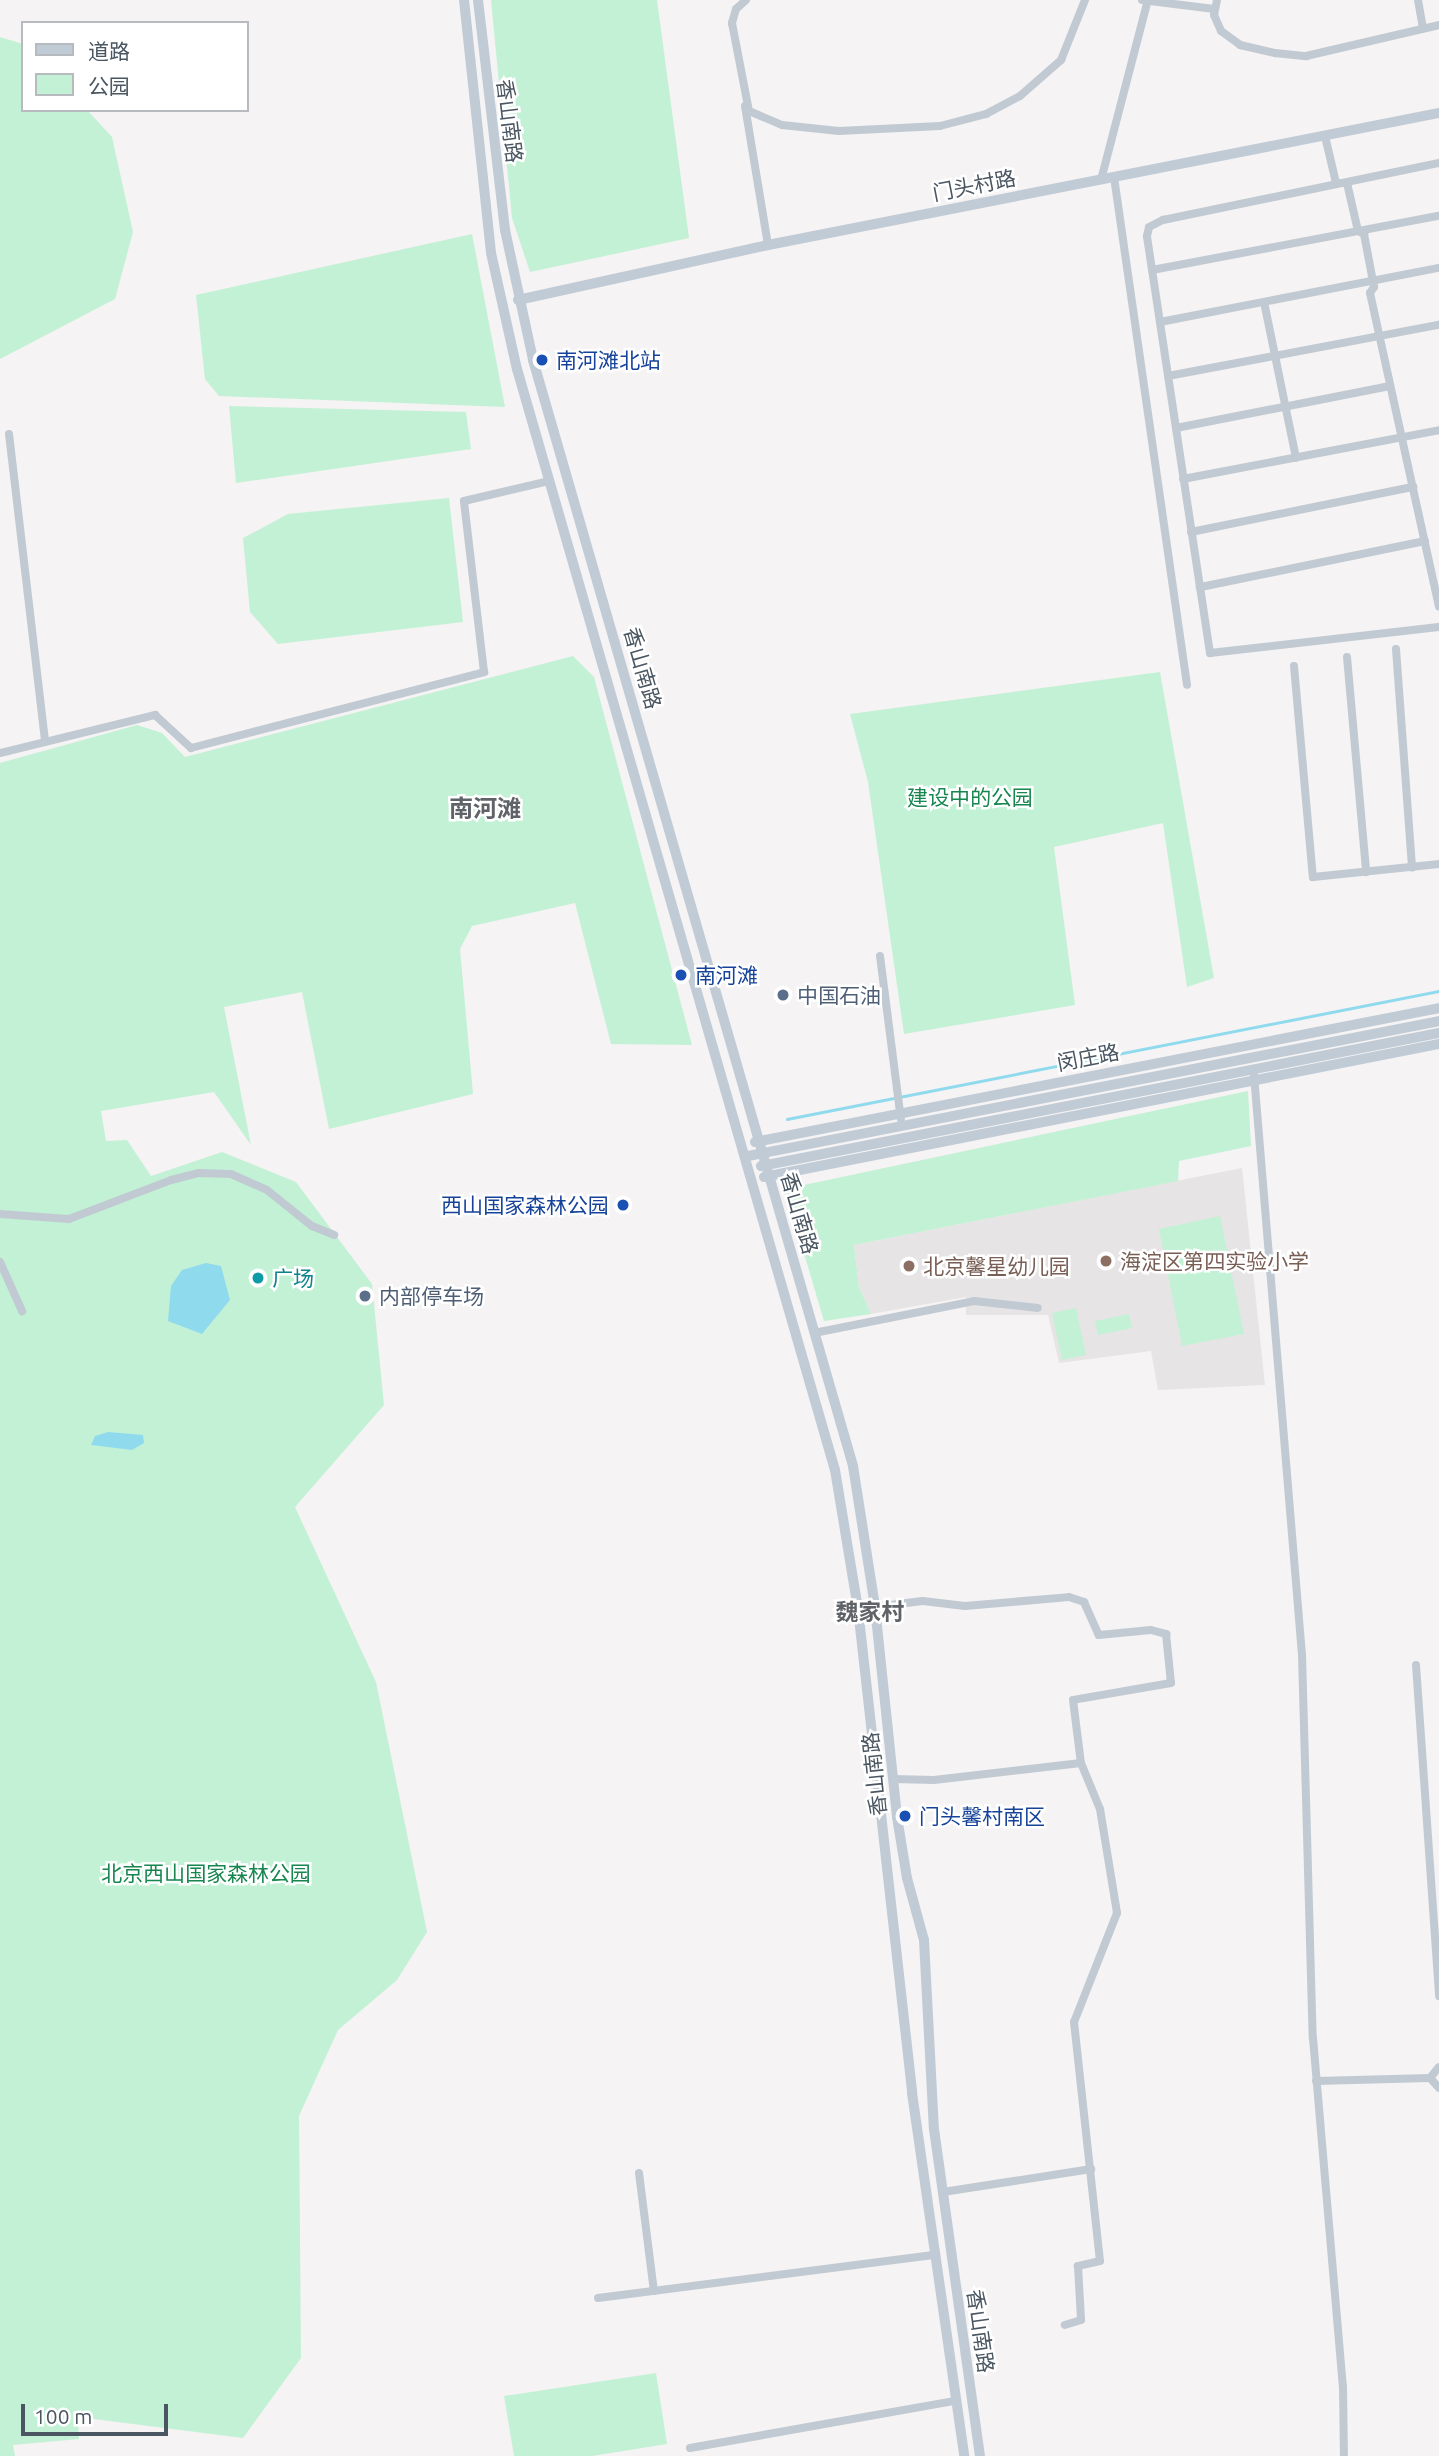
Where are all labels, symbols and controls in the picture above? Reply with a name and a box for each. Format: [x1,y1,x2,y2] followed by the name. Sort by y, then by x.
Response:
[21,21,248,112] legend
[88,39,130,63] text: 道路
[88,74,130,98] text: 公园
[492,78,528,164] street label: 香山南路
[930,165,1018,205] street label: 门头村路
[556,347,661,373] place label: 南河滩北站
[534,352,550,368] marker: 南河滩北站
[619,624,667,712] street label: 香山南路
[907,784,1033,810] park label: 建设中的公园
[449,795,521,823] district label: 南河滩
[695,962,758,988] place label: 南河滩
[673,967,689,983] marker: 南河滩
[797,982,881,1008] place label: 中国石油
[775,987,791,1003] marker: 中国石油
[1055,1039,1121,1075] street label: 闵庄路
[776,1169,824,1257] street label: 香山南路
[441,1192,609,1218] place label: 西山国家森林公园
[615,1197,631,1213] marker: 西山国家森林公园
[1120,1248,1309,1274] place label: 海淀区第四实验小学
[923,1253,1070,1279] place label: 北京馨星幼儿园
[1098,1253,1114,1269] marker: 海淀区第四实验小学
[901,1258,917,1274] marker: 北京馨星幼儿园
[272,1265,314,1291] place label: 广场
[250,1270,266,1286] marker: 广场
[379,1283,484,1309] place label: 内部停车场
[357,1288,373,1304] marker: 内部停车场
[836,1598,904,1626] district label: 魏家村
[857,1731,891,1817] street label: 香山南路
[919,1803,1045,1829] place label: 门头馨村南区
[897,1808,913,1824] marker: 门头馨村南区
[101,1860,311,1886] park label: 北京西山国家森林公园
[963,2288,999,2374] street label: 香山南路
[24,2390,172,2434] scale bar
[34,2404,92,2428] text: 100 m

